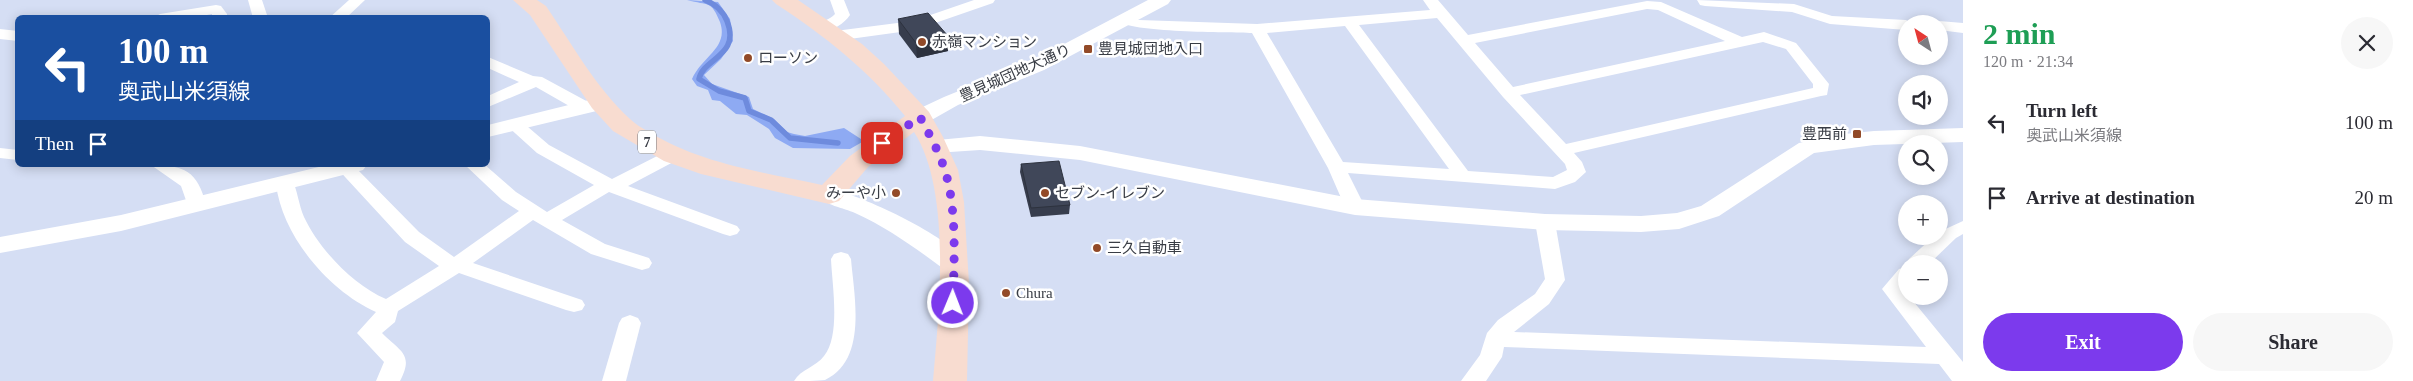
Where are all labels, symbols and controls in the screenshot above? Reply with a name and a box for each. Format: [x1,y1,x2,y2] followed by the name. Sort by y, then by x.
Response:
[1898,15,1948,65] north arrow
[1898,15,1948,305] map controls
[1983,17,2056,50] text: 2 min
[2341,17,2393,69] button: close
[118,32,208,71] text: 100 m
[932,34,1037,50] place label: 赤嶺マンション
[35,35,100,100] icon: left
[916,36,928,48] marker: 赤嶺マンション
[957,41,1073,105] street label: 豊見城団地大通り
[1098,41,1203,57] place label: 豊見城団地入口
[1082,43,1094,55] marker: 豊見城団地入口
[758,50,818,66] place label: ローソン
[742,52,754,64] marker: ローソン
[1983,53,2073,70] text: 120 m · 21:34
[1898,75,1948,125] button: sound
[118,79,250,104] text: 奥武山米須線
[2026,100,2098,121] text: Turn left
[1983,109,2011,137] icon: left
[2345,112,2393,133] text: 100 m
[861,122,903,164] pin
[1802,126,1847,142] place label: 豊西前
[2026,127,2122,144] text: 奥武山米須線
[1851,128,1863,140] marker: 豊西前
[868,129,896,157] icon: arrive
[84,130,112,158] icon: arrive
[638,130,656,154] road number: 7
[35,133,74,154] text: Then
[1898,135,1948,185] button: search
[1983,184,2011,212] icon: arrive
[826,185,886,201] place label: みーや小
[1055,185,1165,201] place label: セブン-イレブン
[890,187,902,199] marker: みーや小
[1039,187,1051,199] marker: セブン-イレブン
[2026,187,2195,208] text: Arrive at destination
[2354,187,2393,208] text: 20 m
[1898,195,1948,245] button: +
[1107,240,1182,256] place label: 三久自動車
[1091,242,1103,254] marker: 三久自動車
[1898,255,1948,305] button: −
[926,276,978,328] position arrow
[1016,285,1053,301] place label: Chura
[1000,287,1012,299] marker: Chura
[1983,313,2183,371] button: Exit
[2193,313,2393,371] button: Share

